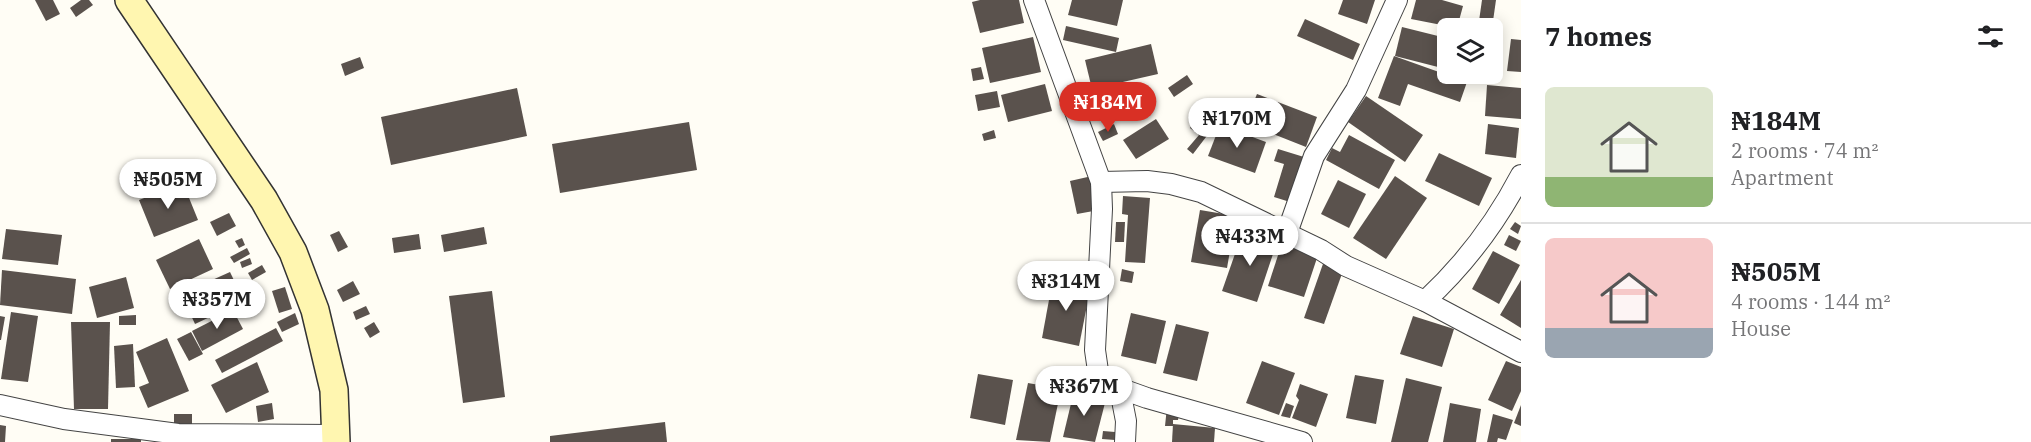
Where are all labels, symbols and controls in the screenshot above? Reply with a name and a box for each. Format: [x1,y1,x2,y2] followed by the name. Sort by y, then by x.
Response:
[1437,18,1503,84] map controls
[1437,18,1503,84] button: layers
[1545,19,1652,53] text: 7 homes
[1974,20,2007,53] icon: filters
[1066,82,1150,133] pin: ₦184M
[1073,88,1143,115] text: ₦184M
[1195,98,1279,149] pin: ₦170M
[1731,103,1821,137] text: ₦184M
[1202,104,1272,131] text: ₦170M
[1593,111,1665,183] icon: home
[1731,137,1878,164] text: 2 rooms · 74 m²
[126,159,210,210] pin: ₦505M
[1731,164,1834,191] text: Apartment
[133,165,203,192] text: ₦505M
[1208,216,1292,267] pin: ₦433M
[1215,222,1285,249] text: ₦433M
[1731,254,1821,288] text: ₦505M
[1024,261,1108,312] pin: ₦314M
[1593,262,1665,334] icon: home
[1031,267,1101,294] text: ₦314M
[175,279,259,330] pin: ₦357M
[182,285,252,312] text: ₦357M
[1731,288,1890,315] text: 4 rooms · 144 m²
[1731,315,1791,342] text: House
[1042,366,1126,417] pin: ₦367M
[1049,372,1119,399] text: ₦367M

